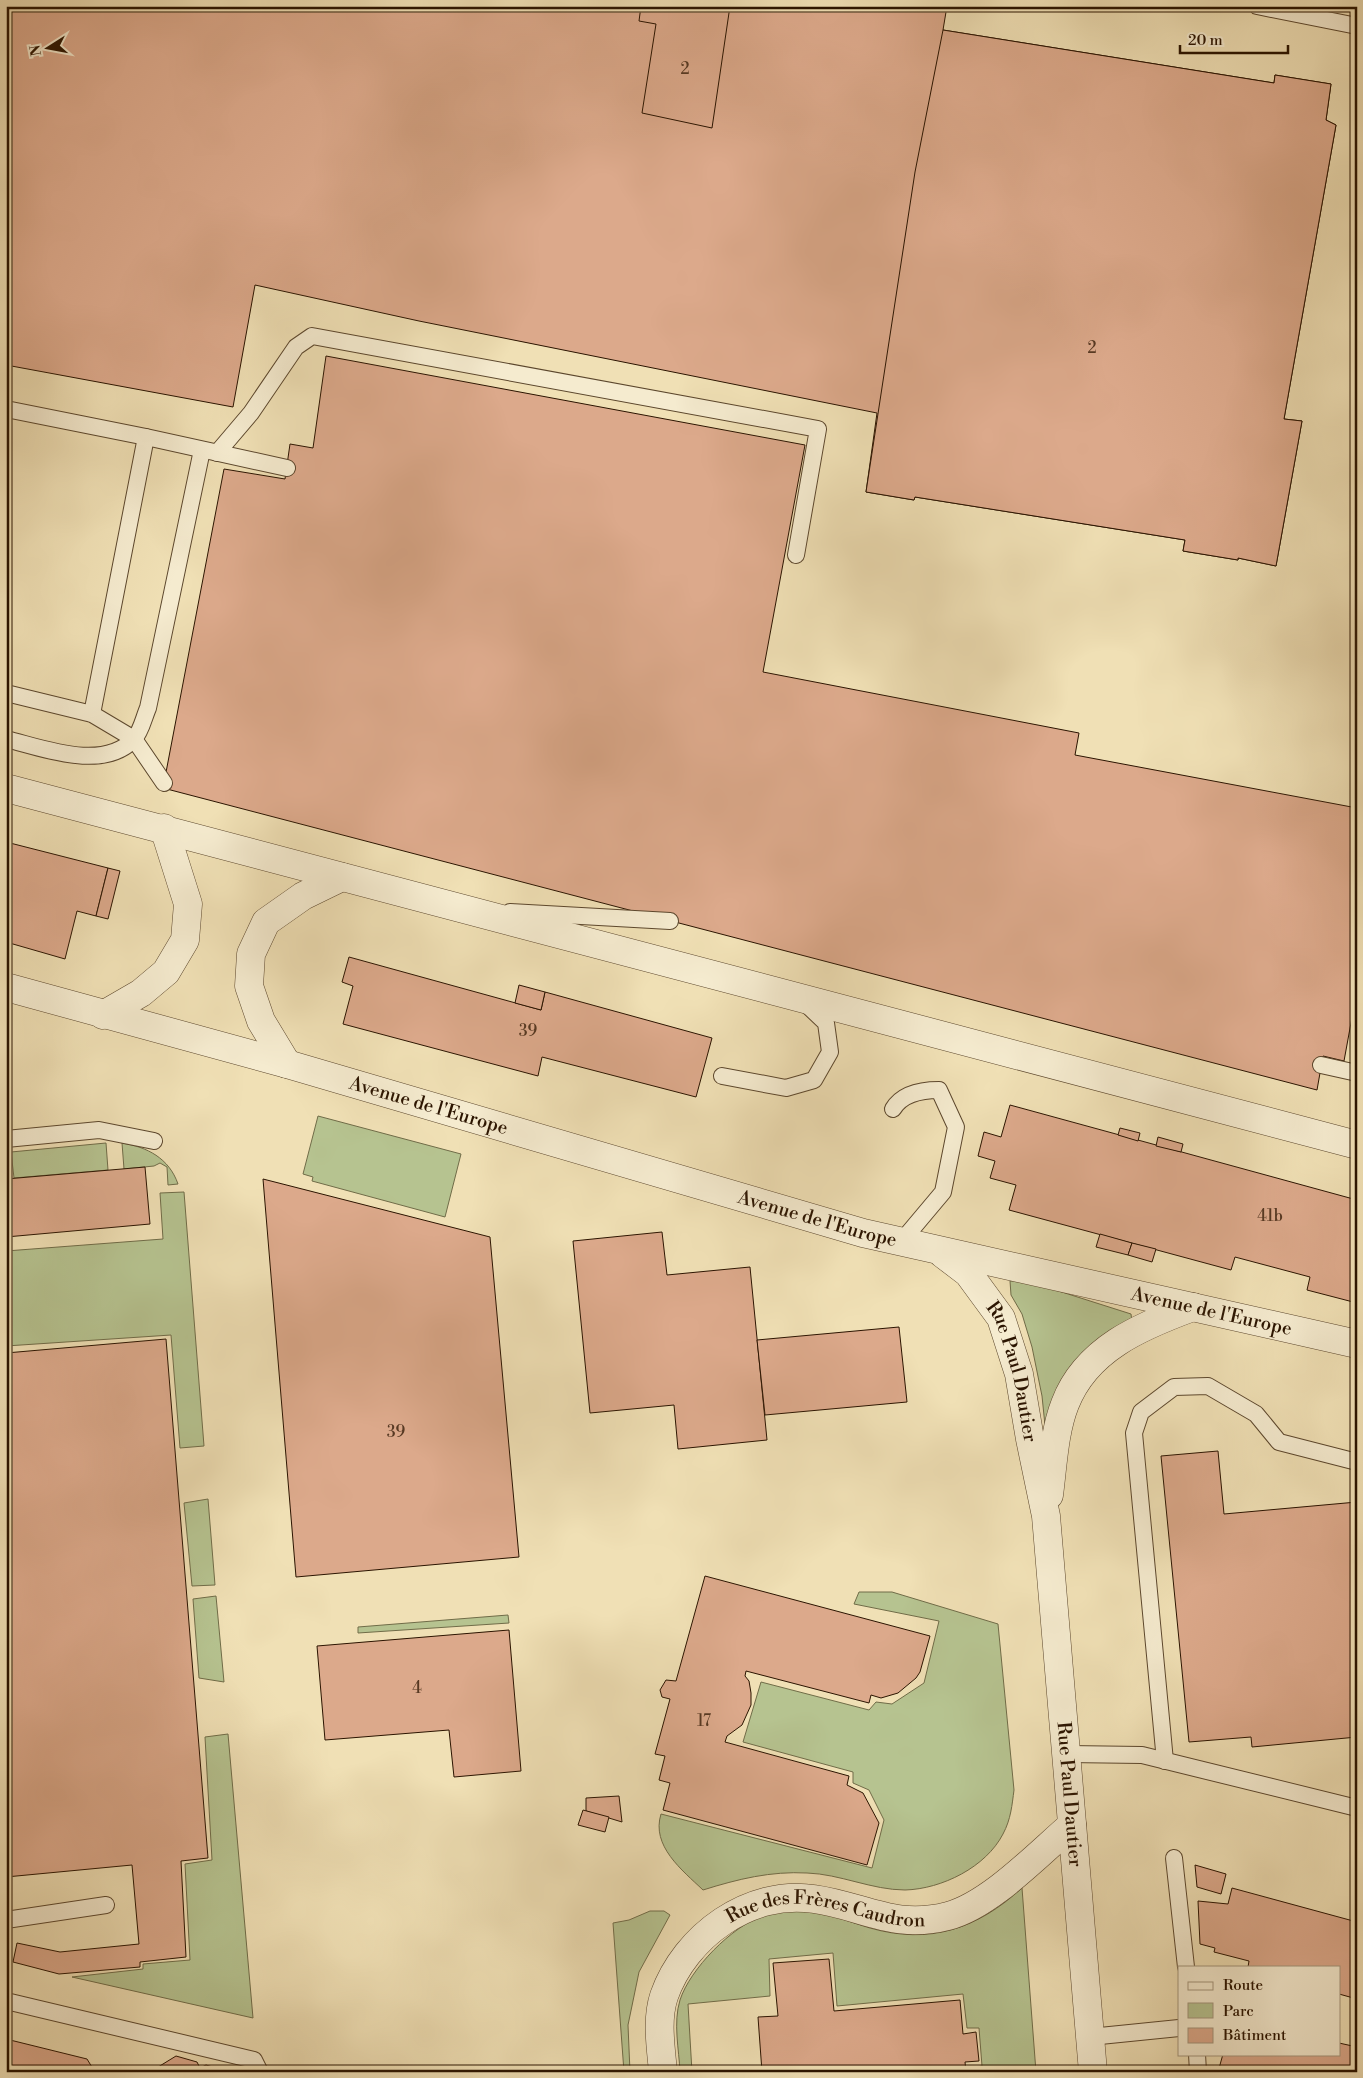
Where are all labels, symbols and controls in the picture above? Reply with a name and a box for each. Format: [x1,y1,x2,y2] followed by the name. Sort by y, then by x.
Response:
[22,22,72,72] north arrow
[1180,22,1288,54] scale bar
[1188,31,1223,50] text: 20 m
[26,43,46,57] text: N
[680,59,690,79] house number: 2
[1087,338,1097,358] house number: 2
[519,1021,538,1041] house number: 39
[346,1071,511,1140] street label: Avenue de l'Europe
[734,1185,899,1252] street label: Avenue de l'Europe
[1257,1206,1283,1226] house number: 41b
[1128,1281,1294,1341] street label: Avenue de l'Europe
[981,1296,1042,1444] street label: Rue Paul Dautier
[387,1422,406,1442] house number: 39
[412,1678,422,1698] house number: 4
[697,1711,711,1731] house number: 17
[1051,1721,1088,1868] street label: Rue Paul Dautier
[722,1886,926,1932] street label: Rue des Frères Caudron
[1178,1966,1340,2056] legend
[1223,1976,1263,1995] text: Route
[1223,2002,1254,2021] text: Parc
[1222,2026,1287,2045] text: Bâtiment

